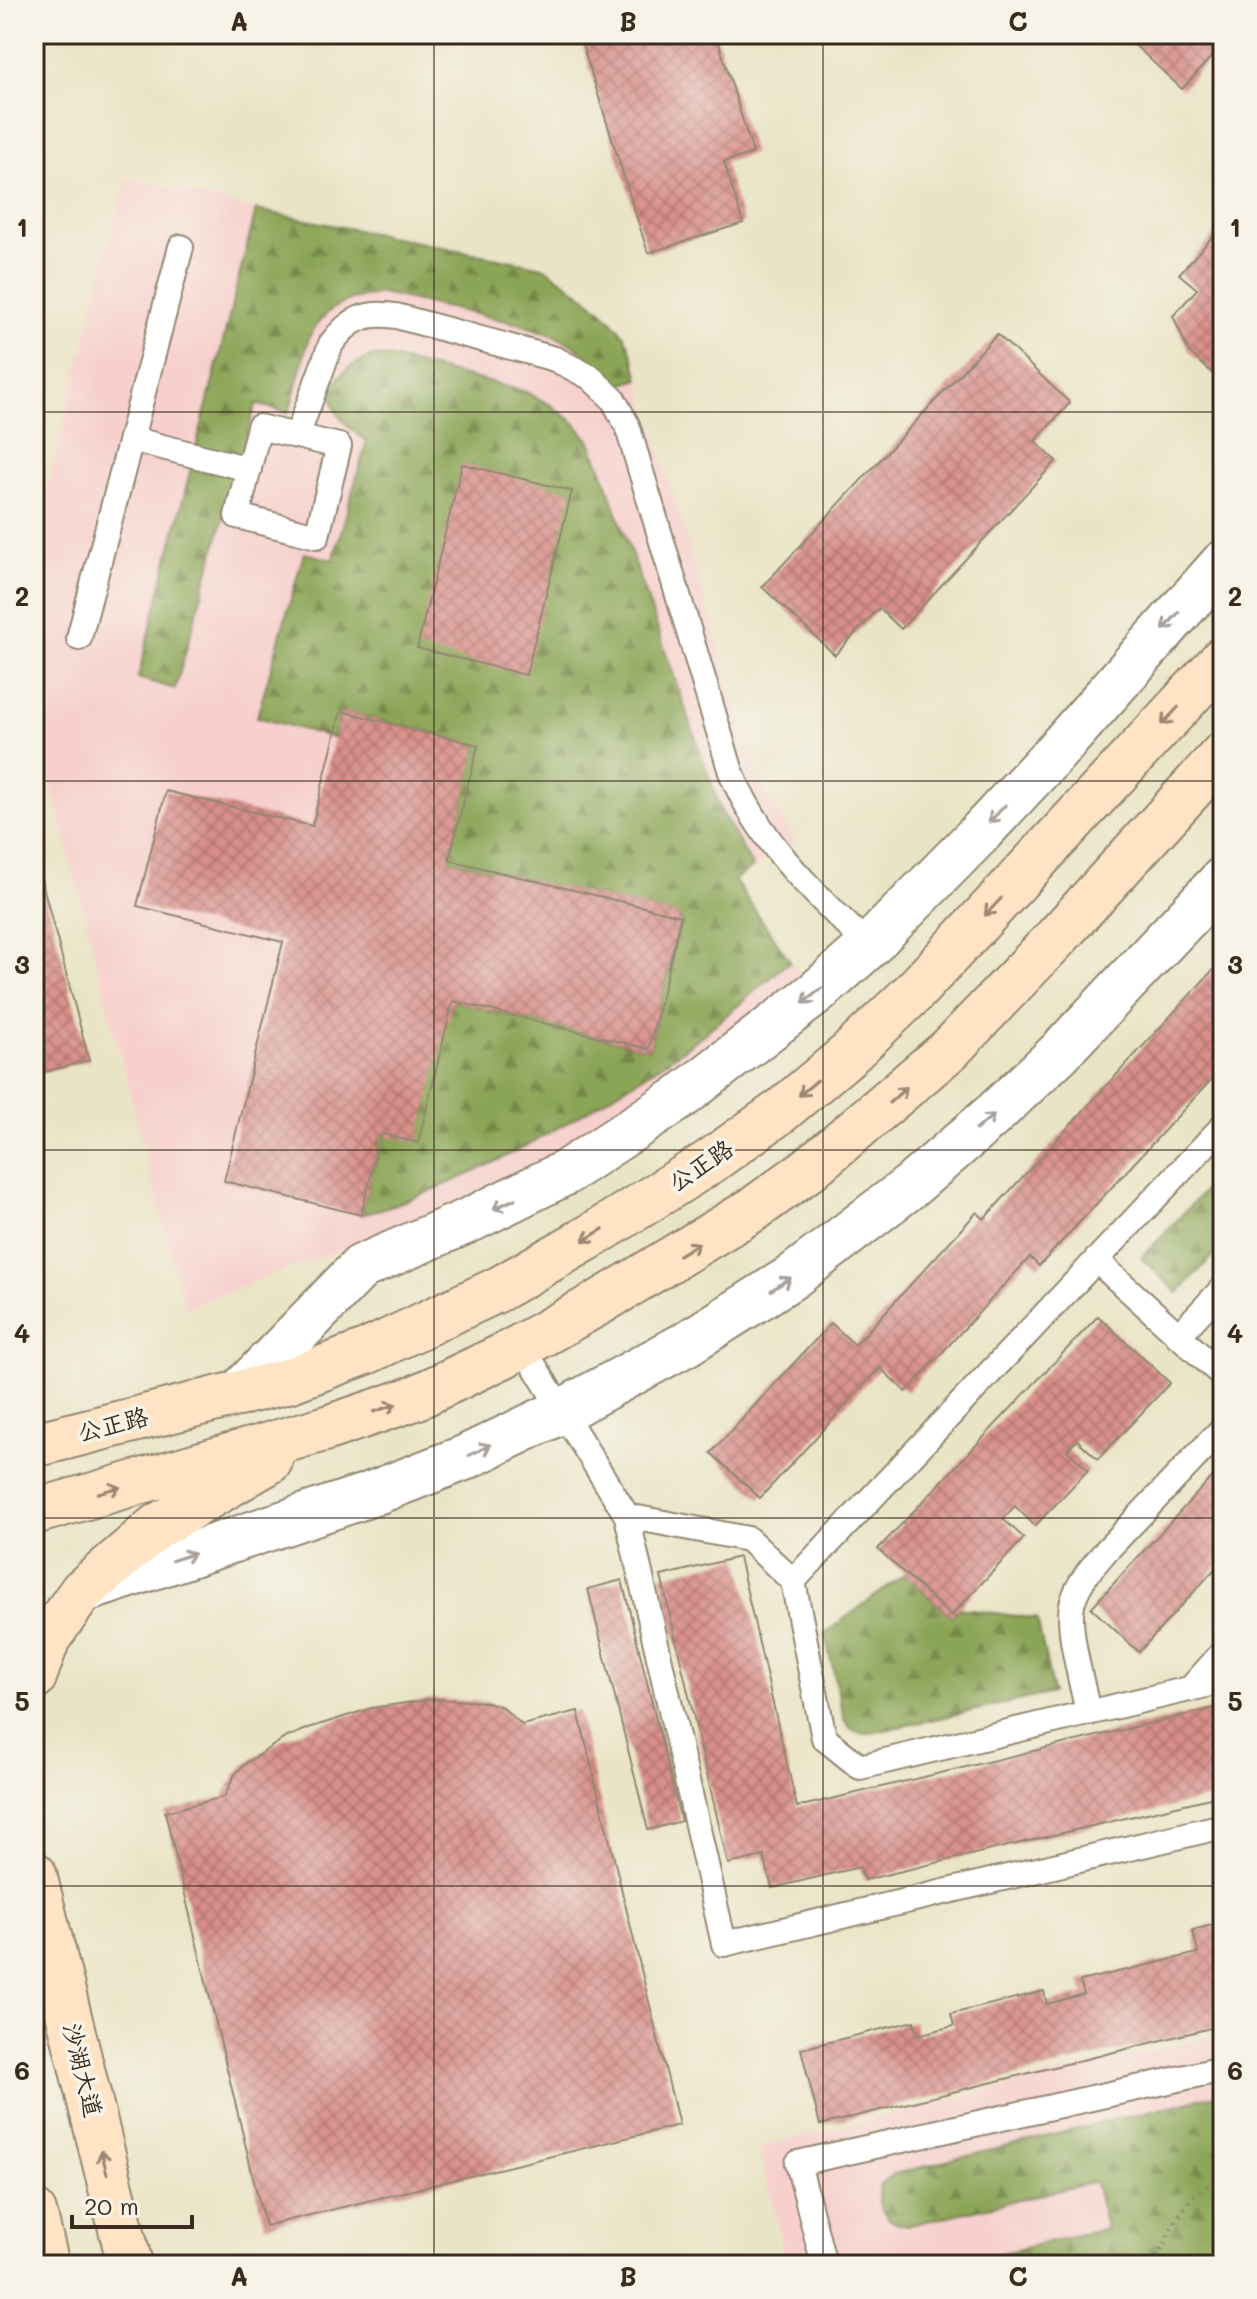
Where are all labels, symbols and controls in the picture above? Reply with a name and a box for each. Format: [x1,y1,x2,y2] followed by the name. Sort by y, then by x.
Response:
[230,4,248,38] text: A
[619,4,637,38] text: B
[1008,4,1028,38] text: C
[16,210,28,244] text: 1
[1229,210,1241,244] text: 1
[15,579,29,613] text: 2
[1228,579,1242,613] text: 2
[1162,611,1180,631] one-way arrow
[1160,706,1179,726] one-way arrow
[988,804,1007,824] one-way arrow
[985,896,1003,916] one-way arrow
[14,947,30,981] text: 3
[1227,947,1243,981] text: 3
[802,987,823,1005] one-way arrow
[798,1079,818,1097] one-way arrow
[887,1086,907,1104] one-way arrow
[974,1114,994,1132] one-way arrow
[662,1132,739,1198] street label: 公正路
[493,1197,517,1212] one-way arrow
[582,1227,605,1243] one-way arrow
[677,1240,700,1256] one-way arrow
[769,1275,792,1291] one-way arrow
[14,1316,30,1350] text: 4
[1227,1316,1243,1350] text: 4
[372,1399,397,1414] one-way arrow
[74,1400,151,1447] street label: 公正路
[468,1442,492,1457] one-way arrow
[96,1482,121,1496] one-way arrow
[170,1548,195,1563] one-way arrow
[14,1684,30,1718] text: 5
[1227,1684,1243,1718] text: 5
[57,2019,110,2120] street label: 沙湖大道
[14,2053,30,2087] text: 6
[1227,2053,1243,2087] text: 6
[96,2150,111,2175] one-way arrow
[72,2179,192,2229] scale bar
[84,2190,139,2221] text: 20 m
[230,2259,248,2293] text: A
[619,2259,637,2293] text: B
[1008,2259,1028,2293] text: C

